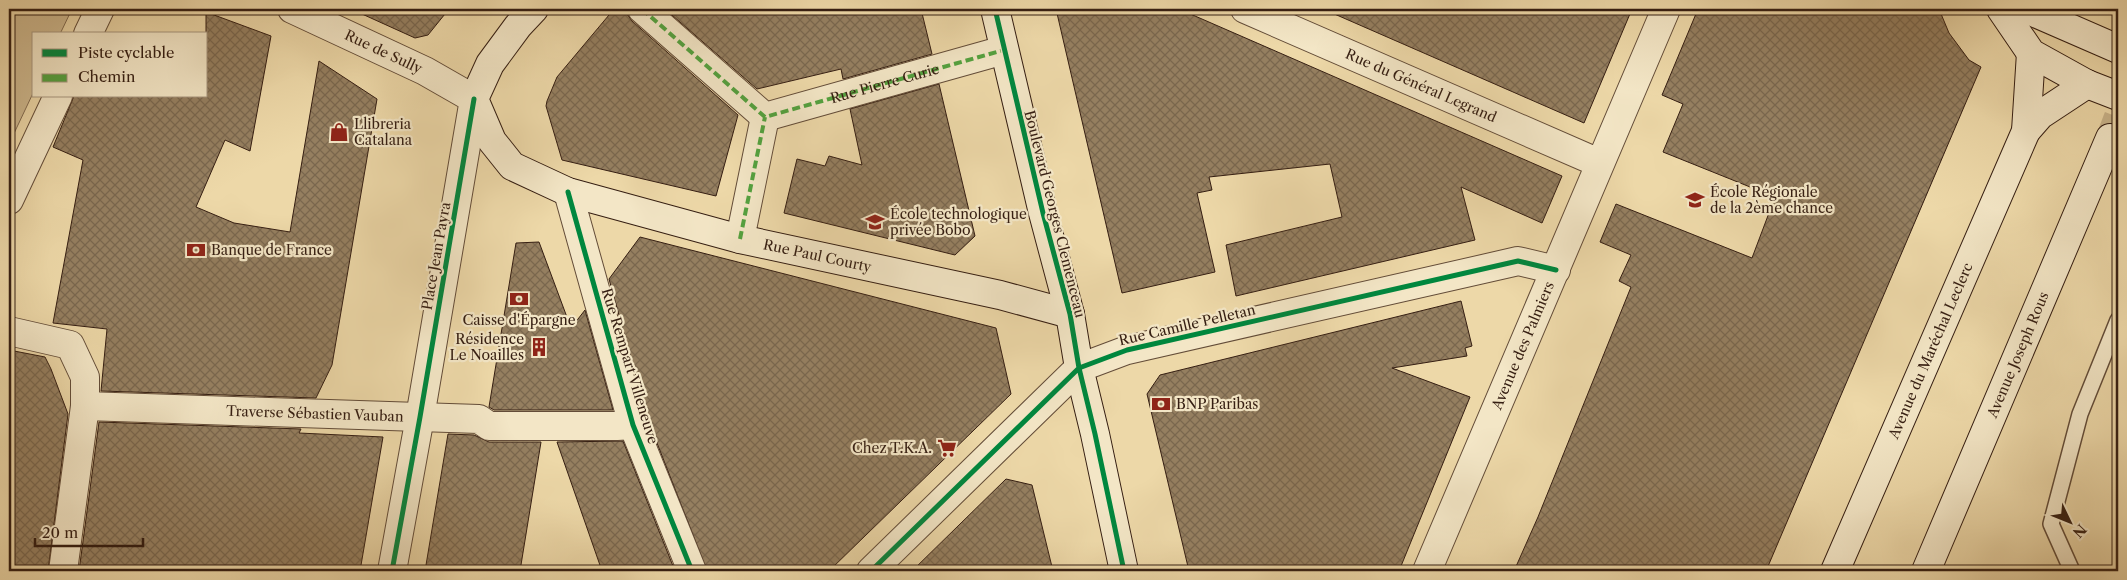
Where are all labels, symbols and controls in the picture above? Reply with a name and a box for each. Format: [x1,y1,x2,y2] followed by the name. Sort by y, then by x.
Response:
[342,26,425,78] street label: Rue de Sully
[32,32,208,98] legend
[78,43,174,62] text: Piste cyclable
[1343,45,1500,127] street label: Rue du Général Legrand
[828,60,941,107] street label: Rue Pierre Curie
[78,67,136,86] text: Chemin
[1020,108,1090,320] street label: Boulevard Georges Clemenceau
[354,115,413,149] place label: Llibreria Catalana
[328,121,350,143] shop icon: Llibreria Catalana
[1710,183,1833,217] place label: École Régionale de la 2ème chance
[1684,189,1706,211] school or university icon: École Régionale de la 2ème chance
[418,200,454,311] street label: Place Jean Payra
[890,205,1027,239] place label: École technologique privée Bobo
[864,211,886,233] school or university icon: École technologique privée Bobo
[762,235,873,276] street label: Rue Paul Courty
[185,239,207,261] bank icon: Banque de France
[211,241,332,259] place label: Banque de France
[1884,260,1977,443] street label: Avenue du Maréchal Leclerc
[1487,279,1558,413] street label: Avenue des Palmiers
[598,286,662,446] street label: Rue Rempart Villeneuve
[508,288,530,310] bank icon: Caisse d'Épargne
[1983,289,2053,421] street label: Avenue Joseph Rous
[1117,300,1257,349] street label: Rue Camille Pelletan
[462,311,576,329] place label: Caisse d'Épargne
[450,330,524,364] place label: Résidence Le Noailles
[528,336,550,358] building icon: Résidence Le Noailles
[1150,393,1172,415] bank icon: BNP Paribas
[1176,395,1258,413] place label: BNP Paribas
[226,402,404,426] street label: Traverse Sébastien Vauban
[936,437,958,459] supermarket icon: Chez T.K.A.
[852,439,932,457] place label: Chez T.K.A.
[2044,498,2094,548] north arrow
[35,515,142,547] scale bar
[2069,520,2090,541] text: N
[42,523,78,542] text: 20 m

